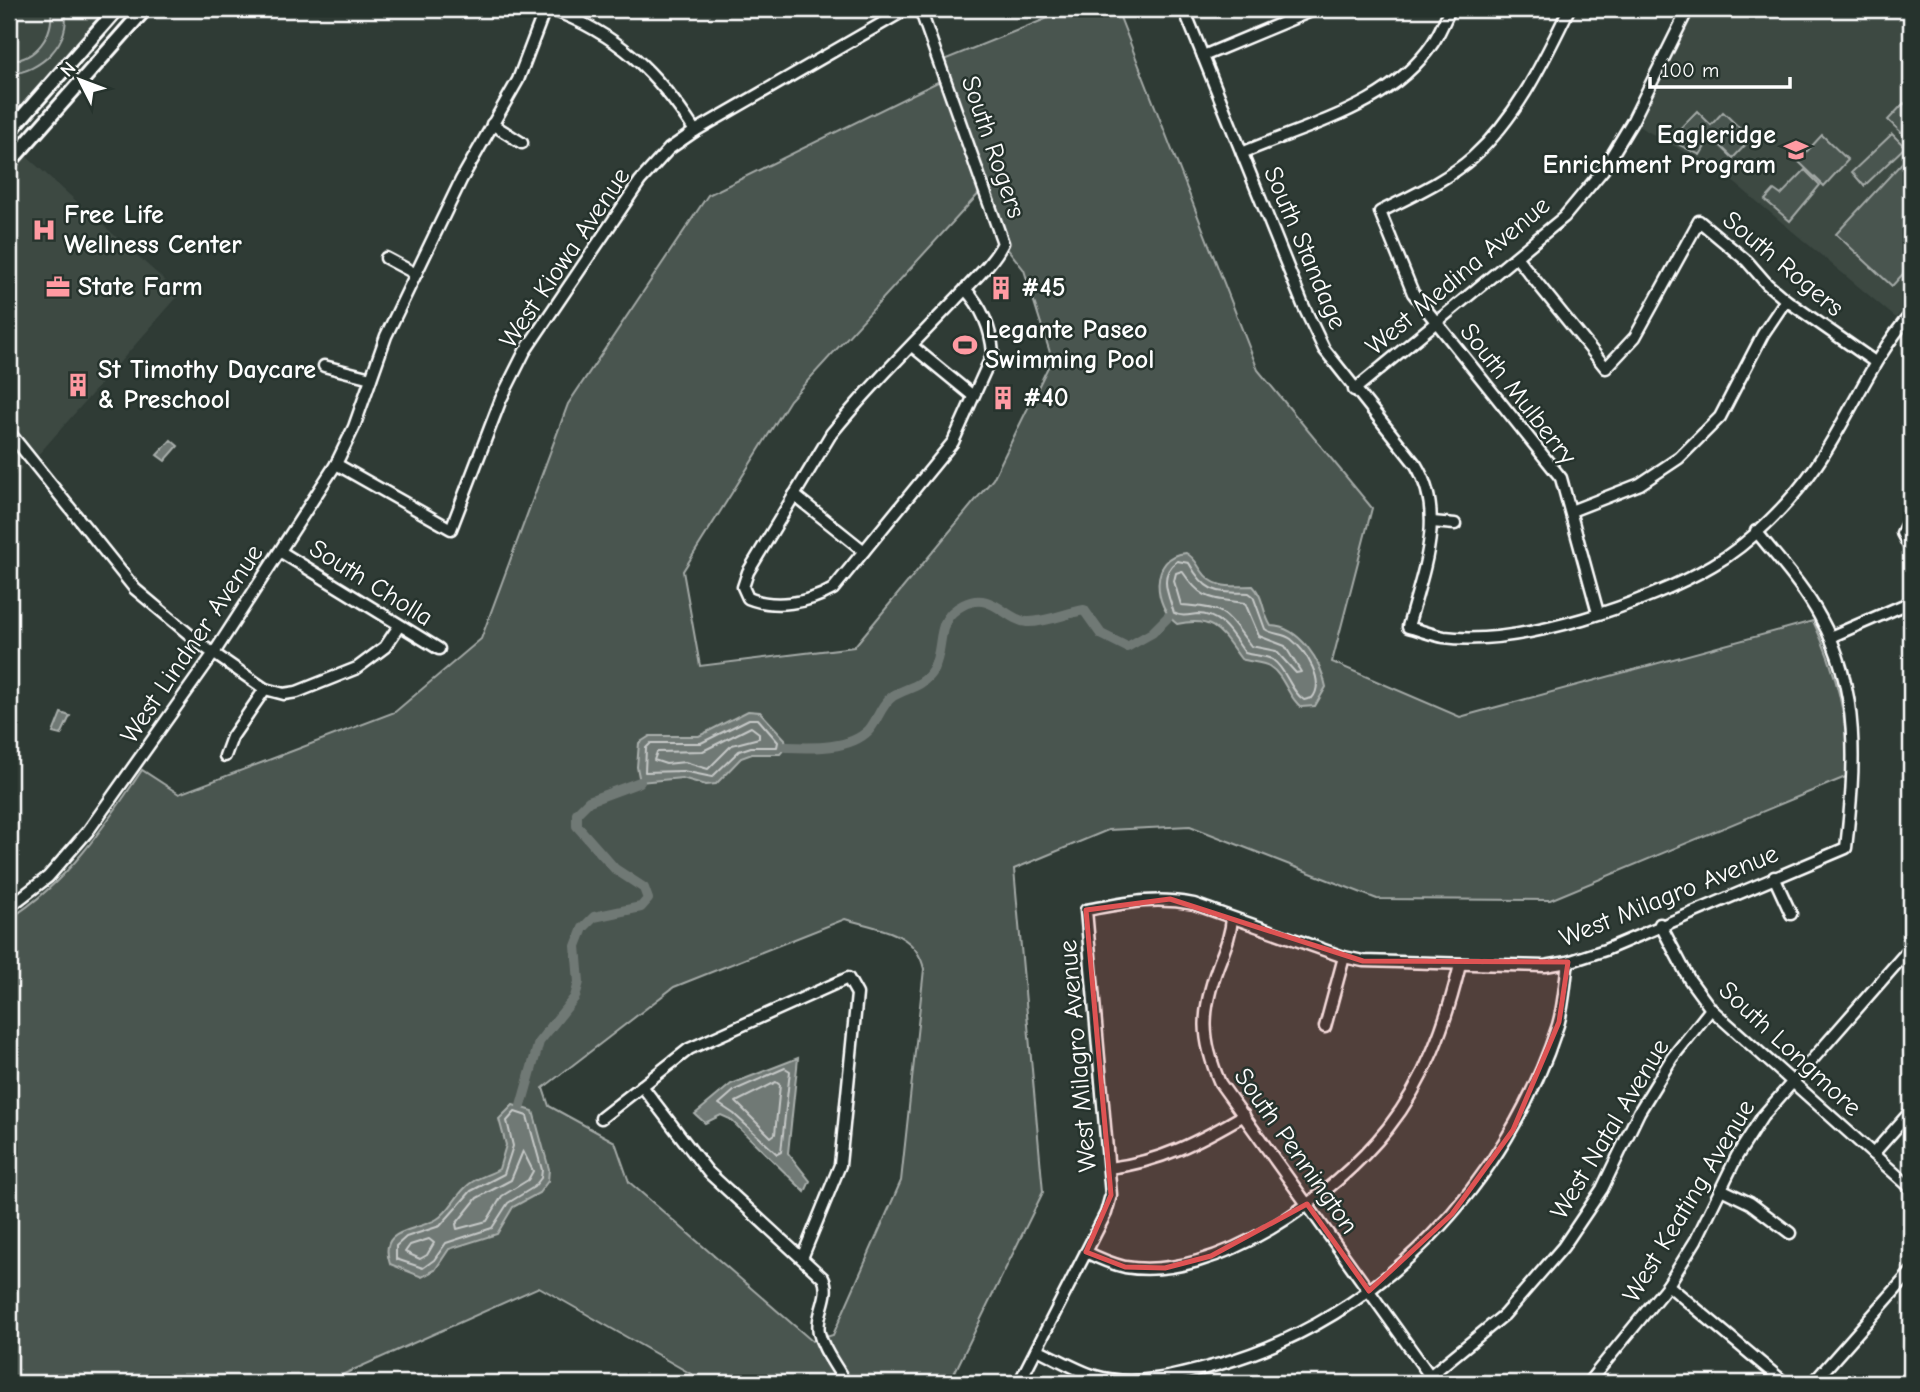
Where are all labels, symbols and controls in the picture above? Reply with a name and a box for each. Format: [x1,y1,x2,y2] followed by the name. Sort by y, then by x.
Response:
[46,46,116,116] north arrow
[1650,46,1790,90] scale bar
[56,57,80,81] text: N
[1661,58,1719,82] text: 100 m
[955,72,1031,222] street label: South Rogers
[1543,120,1776,180] place label: Eagleridge Enrichment Program
[1782,136,1810,164] school or university icon: Eagleridge Enrichment Program
[494,162,636,354] street label: West Kiowa Avenue
[1257,162,1353,334] street label: South Standage
[1360,190,1556,362] street label: West Medina Avenue
[64,200,242,260] place label: Free Life Wellness Center
[1717,205,1849,323] street label: South Rogers
[30,216,58,244] hospital icon: Free Life Wellness Center
[78,272,203,302] place label: State Farm
[44,273,72,301] office icon: State Farm
[1021,273,1066,303] place label: #45
[987,274,1015,302] building icon: #45
[985,315,1154,375] place label: Legante Paseo Swimming Pool
[1453,317,1583,471] street label: South Mulberry
[951,331,979,359] sports icon: Legante Paseo Swimming Pool
[98,355,316,415] place label: St Timothy Daycare & Preschool
[64,371,92,399] building icon: St Timothy Daycare & Preschool
[1023,383,1069,413] place label: #40
[989,384,1017,412] building icon: #40
[304,533,438,633] street label: South Cholla
[114,539,270,749] street label: West Lindner Avenue
[1555,838,1783,954] street label: West Milagro Avenue
[1053,939,1103,1173] street label: West Milagro Avenue
[1712,975,1868,1123] street label: South Longmore
[1544,1033,1676,1225] street label: West Natal Avenue
[1228,1062,1364,1240] street label: South Pennington
[1617,1094,1761,1308] street label: West Keating Avenue

